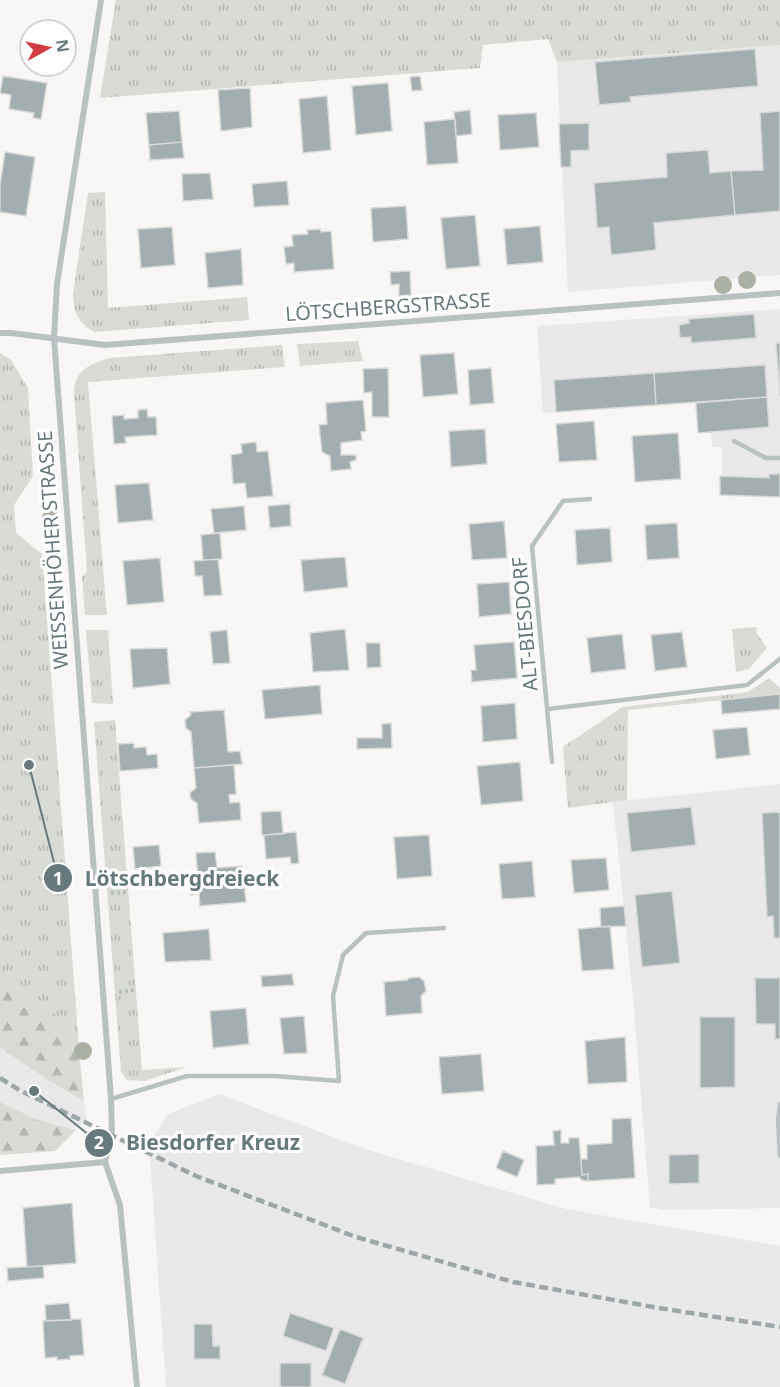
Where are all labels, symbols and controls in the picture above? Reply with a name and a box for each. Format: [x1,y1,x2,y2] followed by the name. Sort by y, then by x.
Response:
[18,18,78,78] north arrow
[51,38,75,54] text: N
[284,286,492,327] street label: LÖTSCHBERGSTRASSE
[31,430,74,670] street label: WEISSENHÖHER STRASSE
[505,556,544,692] street label: ALT-BIESDORF
[43,859,292,898] callout: Lötschbergdreieck
[85,864,280,892] text: Lötschbergdreieck
[53,866,63,890] text: 1
[84,1123,312,1162] callout: Biesdorfer Kreuz
[126,1128,300,1156] text: Biesdorfer Kreuz
[94,1130,104,1154] text: 2

